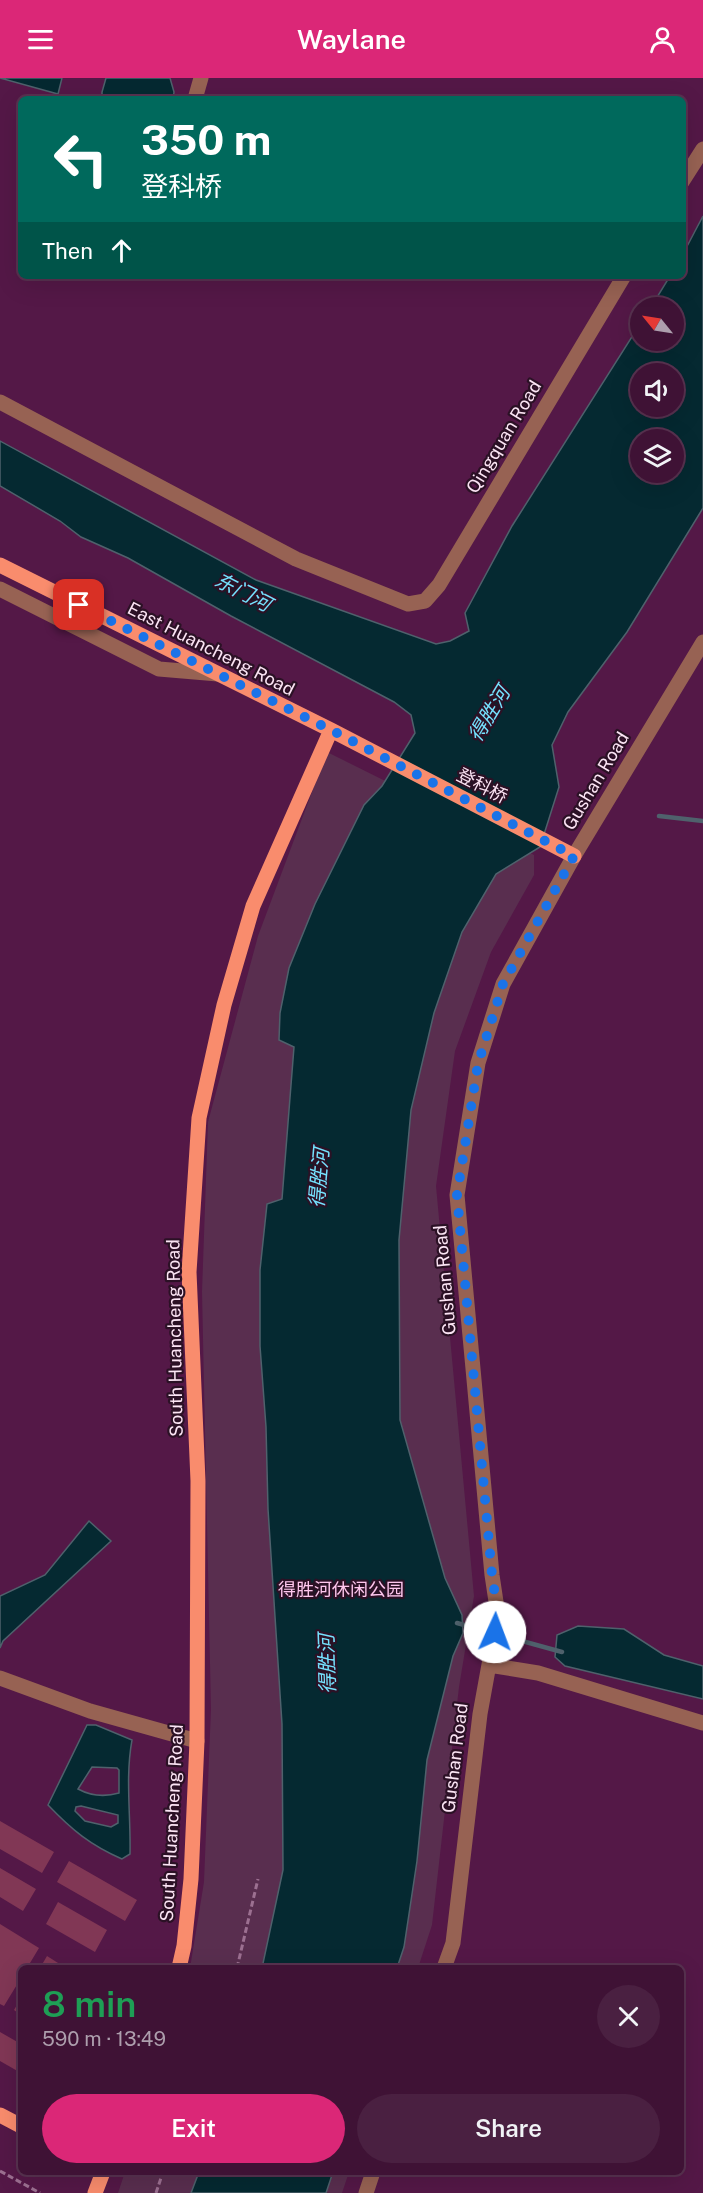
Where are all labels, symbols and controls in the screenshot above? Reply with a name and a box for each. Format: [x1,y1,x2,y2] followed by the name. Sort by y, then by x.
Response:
[24,23,57,56] icon: menu
[297,23,406,55] text: Waylane
[646,23,679,56] icon: person
[141,115,271,164] text: 350 m
[42,120,120,198] icon: left
[141,170,222,202] text: 登科桥
[105,234,138,267] icon: ahead
[42,238,93,264] text: Then
[630,297,684,351] north arrow
[630,297,684,483] map controls
[630,363,684,417] button: sound
[462,377,545,497] street label: Qingquan Road
[630,429,684,483] button: layers
[211,568,279,618] water label: 东门河
[53,579,104,630] pin
[62,588,95,621] icon: arrive
[124,597,298,700] street label: East Huancheng Road
[463,679,517,746] water label: 得胜河
[558,728,633,833] street label: Gushan Road
[453,764,511,807] street label: 登科桥
[304,1143,334,1209] water label: 得胜河
[429,1224,460,1336] street label: Gushan Road
[162,1239,187,1437] street label: South Huancheng Road
[278,1579,404,1600] park label: 得胜河休闲公园
[463,1600,527,1664] position arrow
[314,1630,340,1694] water label: 得胜河
[437,1702,472,1814] street label: Gushan Road
[156,1724,187,1922] street label: South Huancheng Road
[42,1983,136,2025] text: 8 min
[597,1985,660,2048] button: close
[42,2027,166,2051] text: 590 m · 13:49
[42,2094,345,2163] button: Exit
[357,2094,660,2163] button: Share

